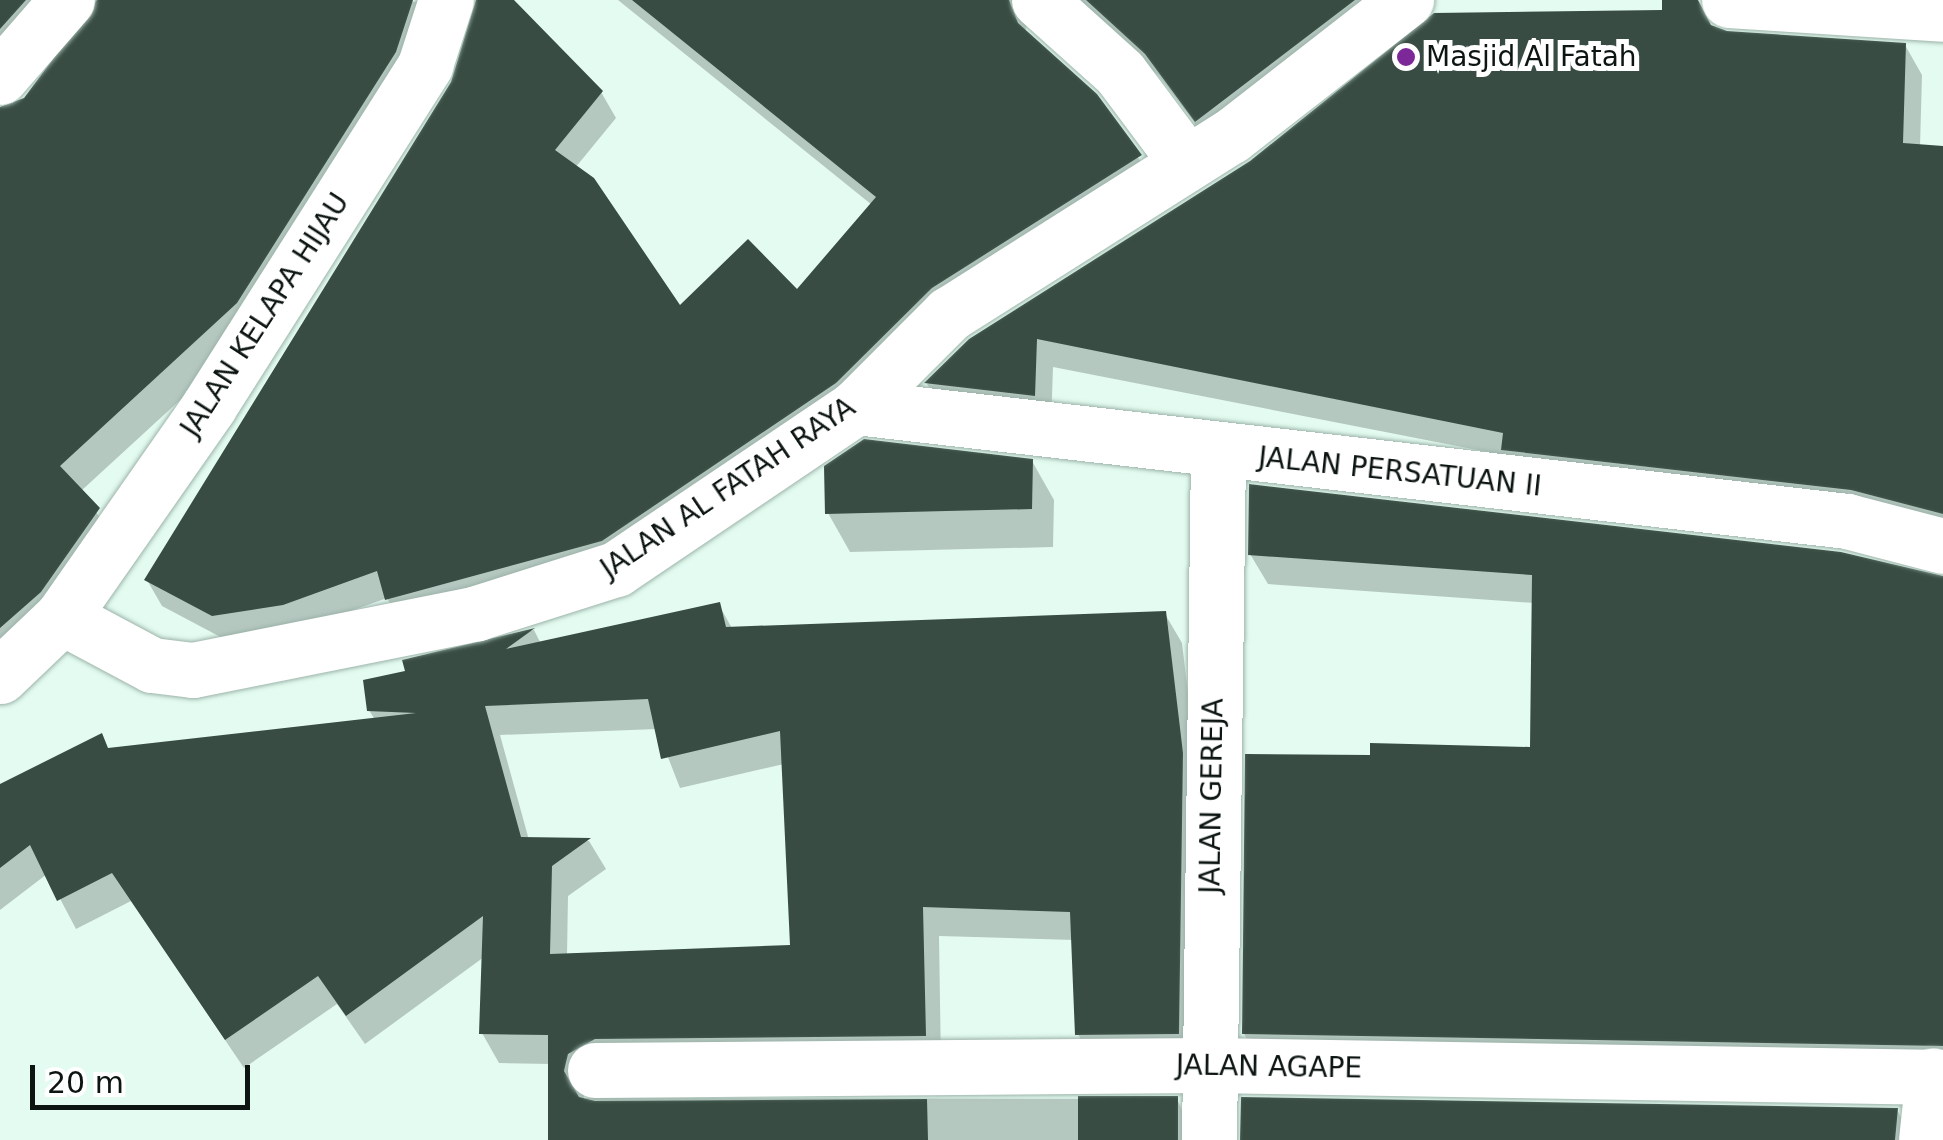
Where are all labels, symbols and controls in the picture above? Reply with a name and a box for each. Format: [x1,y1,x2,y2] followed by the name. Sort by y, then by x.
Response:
[1426,40,1637,74] place label: Masjid Al Fatah
[1395,46,1417,68] marker: Masjid Al Fatah
[174,187,356,443] street label: JALAN KELAPA HIJAU
[594,390,862,586] street label: JALAN AL FATAH RAYA
[1257,440,1543,504] street label: JALAN PERSATUAN II
[1193,698,1231,894] street label: JALAN GEREJA
[35,1045,255,1107] scale bar
[1176,1049,1362,1085] street label: JALAN AGAPE
[47,1065,124,1100] text: 20 m

